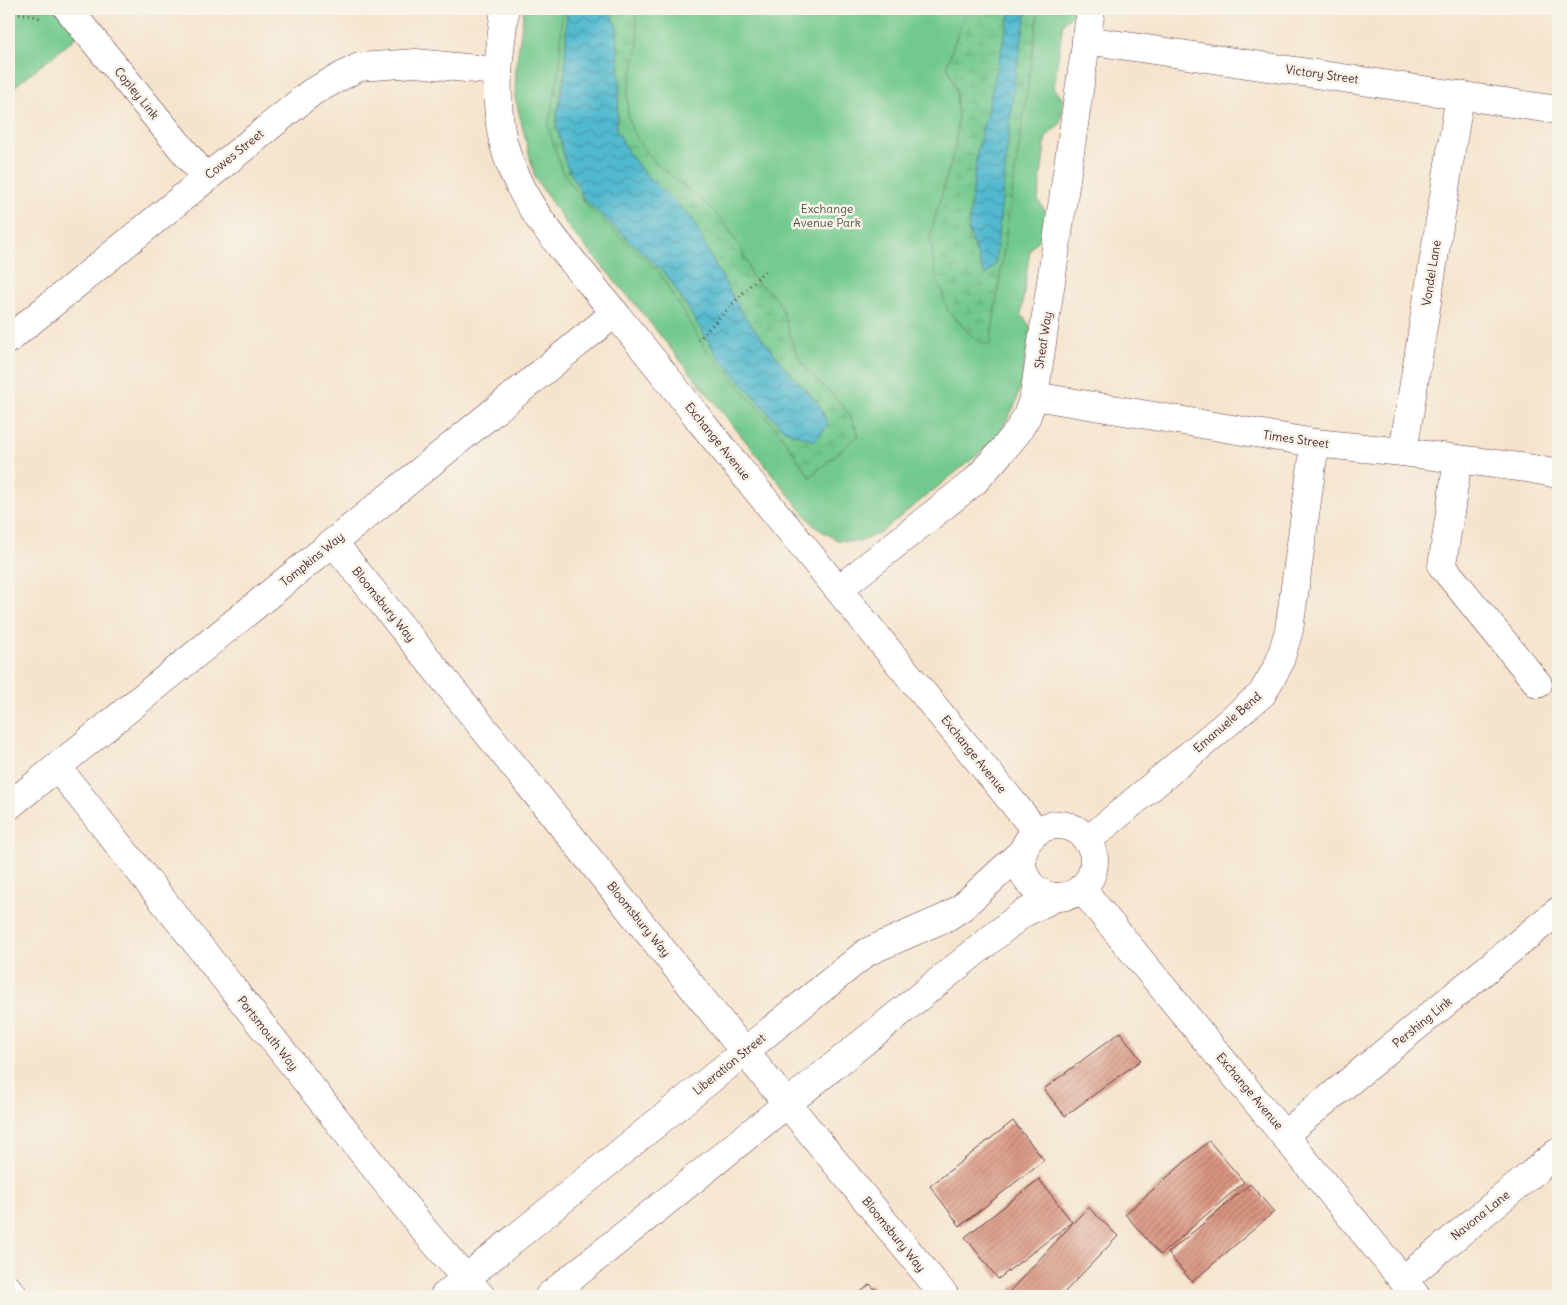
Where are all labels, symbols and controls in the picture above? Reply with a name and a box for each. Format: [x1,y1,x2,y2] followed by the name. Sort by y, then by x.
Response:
[1284,61,1360,87] street label: Victory Street
[112,64,162,122] street label: Copley Link
[202,126,266,182] street label: Cowes Street
[793,201,861,230] park label: Exchange Avenue Park
[1418,239,1444,307] street label: Vondel Lane
[1031,310,1055,370] street label: Sheaf Way
[682,399,754,483] street label: Exchange Avenue
[1262,427,1330,451] street label: Times Street
[277,529,347,589] street label: Tompkins Way
[349,563,419,645] street label: Bloomsbury Way
[1190,688,1264,756] street label: Emanuele Bend
[938,712,1010,796] street label: Exchange Avenue
[604,878,674,960] street label: Bloomsbury Way
[234,993,302,1073] street label: Portsmouth Way
[1389,994,1455,1050] street label: Pershing Link
[690,1030,768,1098] street label: Liberation Street
[1213,1050,1287,1132] street label: Exchange Avenue
[1448,1187,1512,1243] street label: Navona Lane
[859,1193,929,1275] street label: Bloomsbury Way

